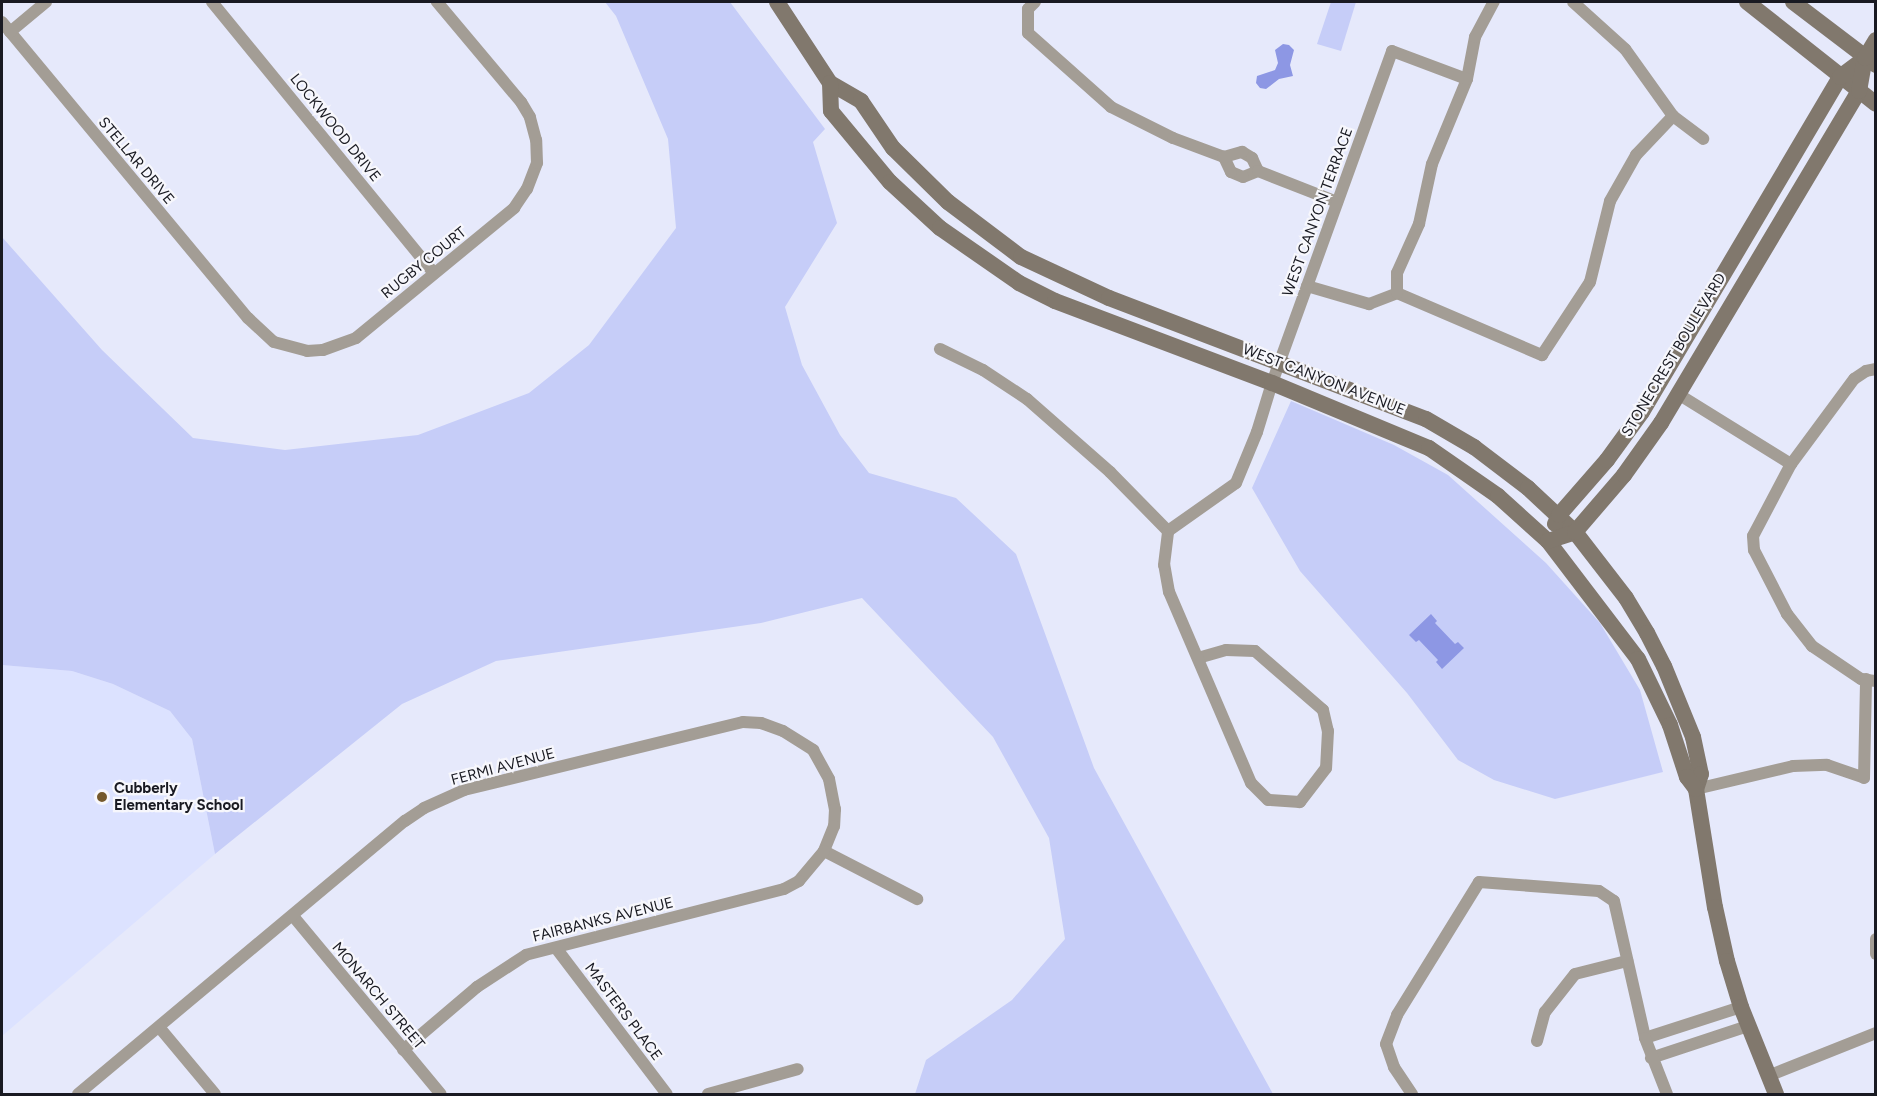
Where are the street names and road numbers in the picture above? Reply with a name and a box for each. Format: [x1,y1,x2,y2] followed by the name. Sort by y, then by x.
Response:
[286,70,384,186] street label: LOCKWOOD DRIVE
[94,114,178,208] street label: STELLAR DRIVE
[1279,125,1357,299] street label: WEST CANYON TERRACE
[378,223,470,303] street label: RUGBY COURT
[1618,270,1730,440] street label: STONECREST BOULEVARD
[1240,341,1408,419] street label: WEST CANYON AVENUE
[449,744,557,790] street label: FERMI AVENUE
[531,894,675,946] street label: FAIRBANKS AVENUE
[328,939,428,1053] street label: MONARCH STREET
[580,960,666,1064] street label: MASTERS PLACE

